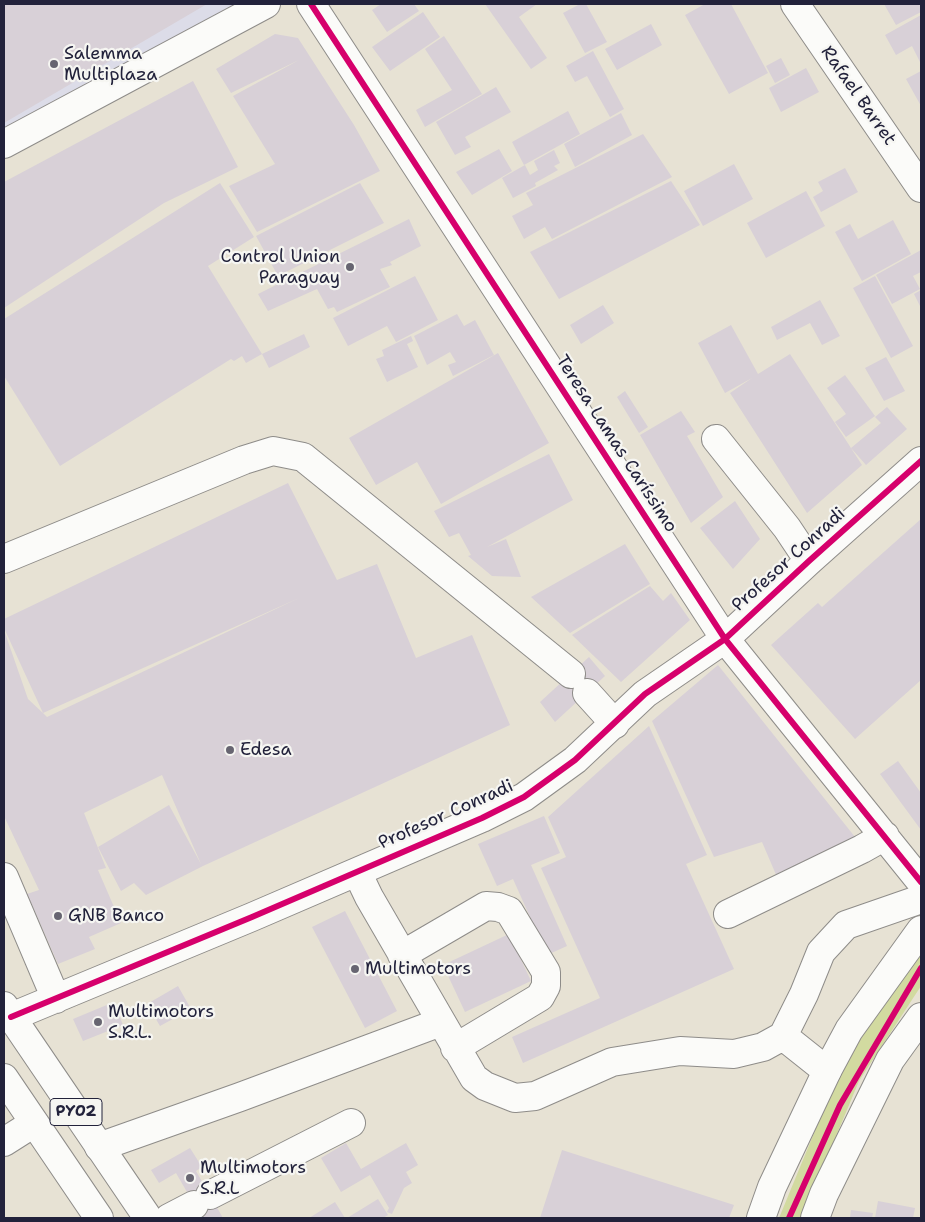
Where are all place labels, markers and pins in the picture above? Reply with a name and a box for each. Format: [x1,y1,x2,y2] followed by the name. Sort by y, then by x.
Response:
[64,43,157,86] place label: Salemma Multiplaza
[48,58,60,70] marker: Salemma Multiplaza
[221,246,340,288] place label: Control Union Paraguay
[344,261,356,273] marker: Control Union Paraguay
[240,739,292,761] place label: Edesa
[224,744,236,756] marker: Edesa
[68,905,164,927] place label: GNB Banco
[52,910,64,922] marker: GNB Banco
[365,958,471,980] place label: Multimotors
[349,963,361,975] marker: Multimotors
[108,1001,214,1044] place label: Multimotors S.R.L.
[92,1016,104,1028] marker: Multimotors S.R.L.
[200,1157,306,1200] place label: Multimotors S.R.L
[184,1172,196,1184] marker: Multimotors S.R.L

